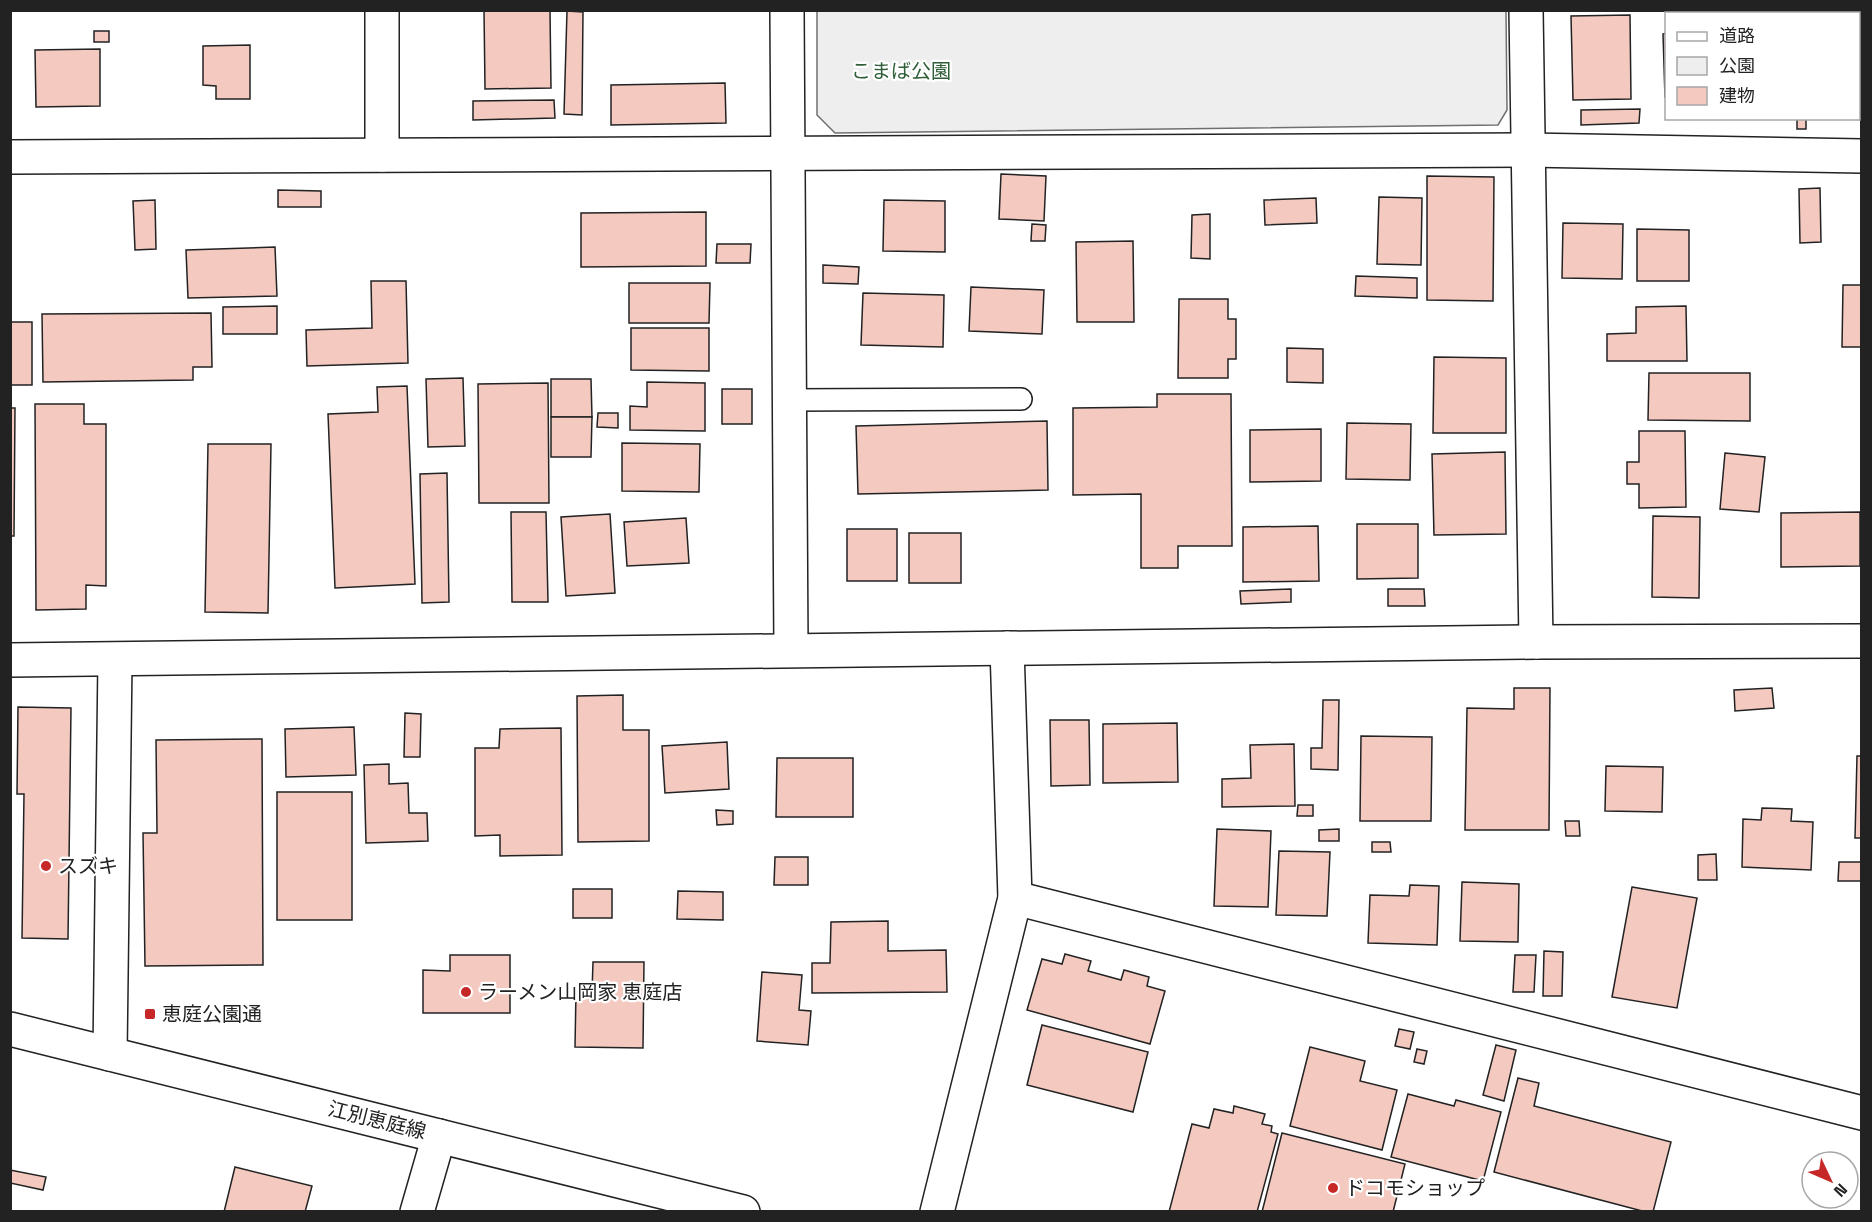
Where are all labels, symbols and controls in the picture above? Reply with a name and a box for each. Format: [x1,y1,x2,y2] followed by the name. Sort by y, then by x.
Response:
[1665,12,1860,120] legend
[1719,24,1755,47] text: 道路
[1719,54,1755,77] text: 公園
[851,58,951,84] park label: こまば公園
[1719,84,1755,107] text: 建物
[58,853,118,879] place label: スズキ
[39,859,53,873] marker: スズキ
[478,979,682,1005] place label: ラーメン山岡家 恵庭店
[459,985,473,999] marker: ラーメン山岡家 恵庭店
[162,1001,262,1027] place label: 恵庭公園通
[143,1007,157,1021] marker: 恵庭公園通
[325,1095,429,1145] street label: 江別恵庭線
[1800,1150,1860,1210] north arrow
[1345,1175,1485,1201] place label: ドコモショップ
[1829,1179,1852,1201] text: N
[1326,1181,1340,1195] marker: ドコモショップ

